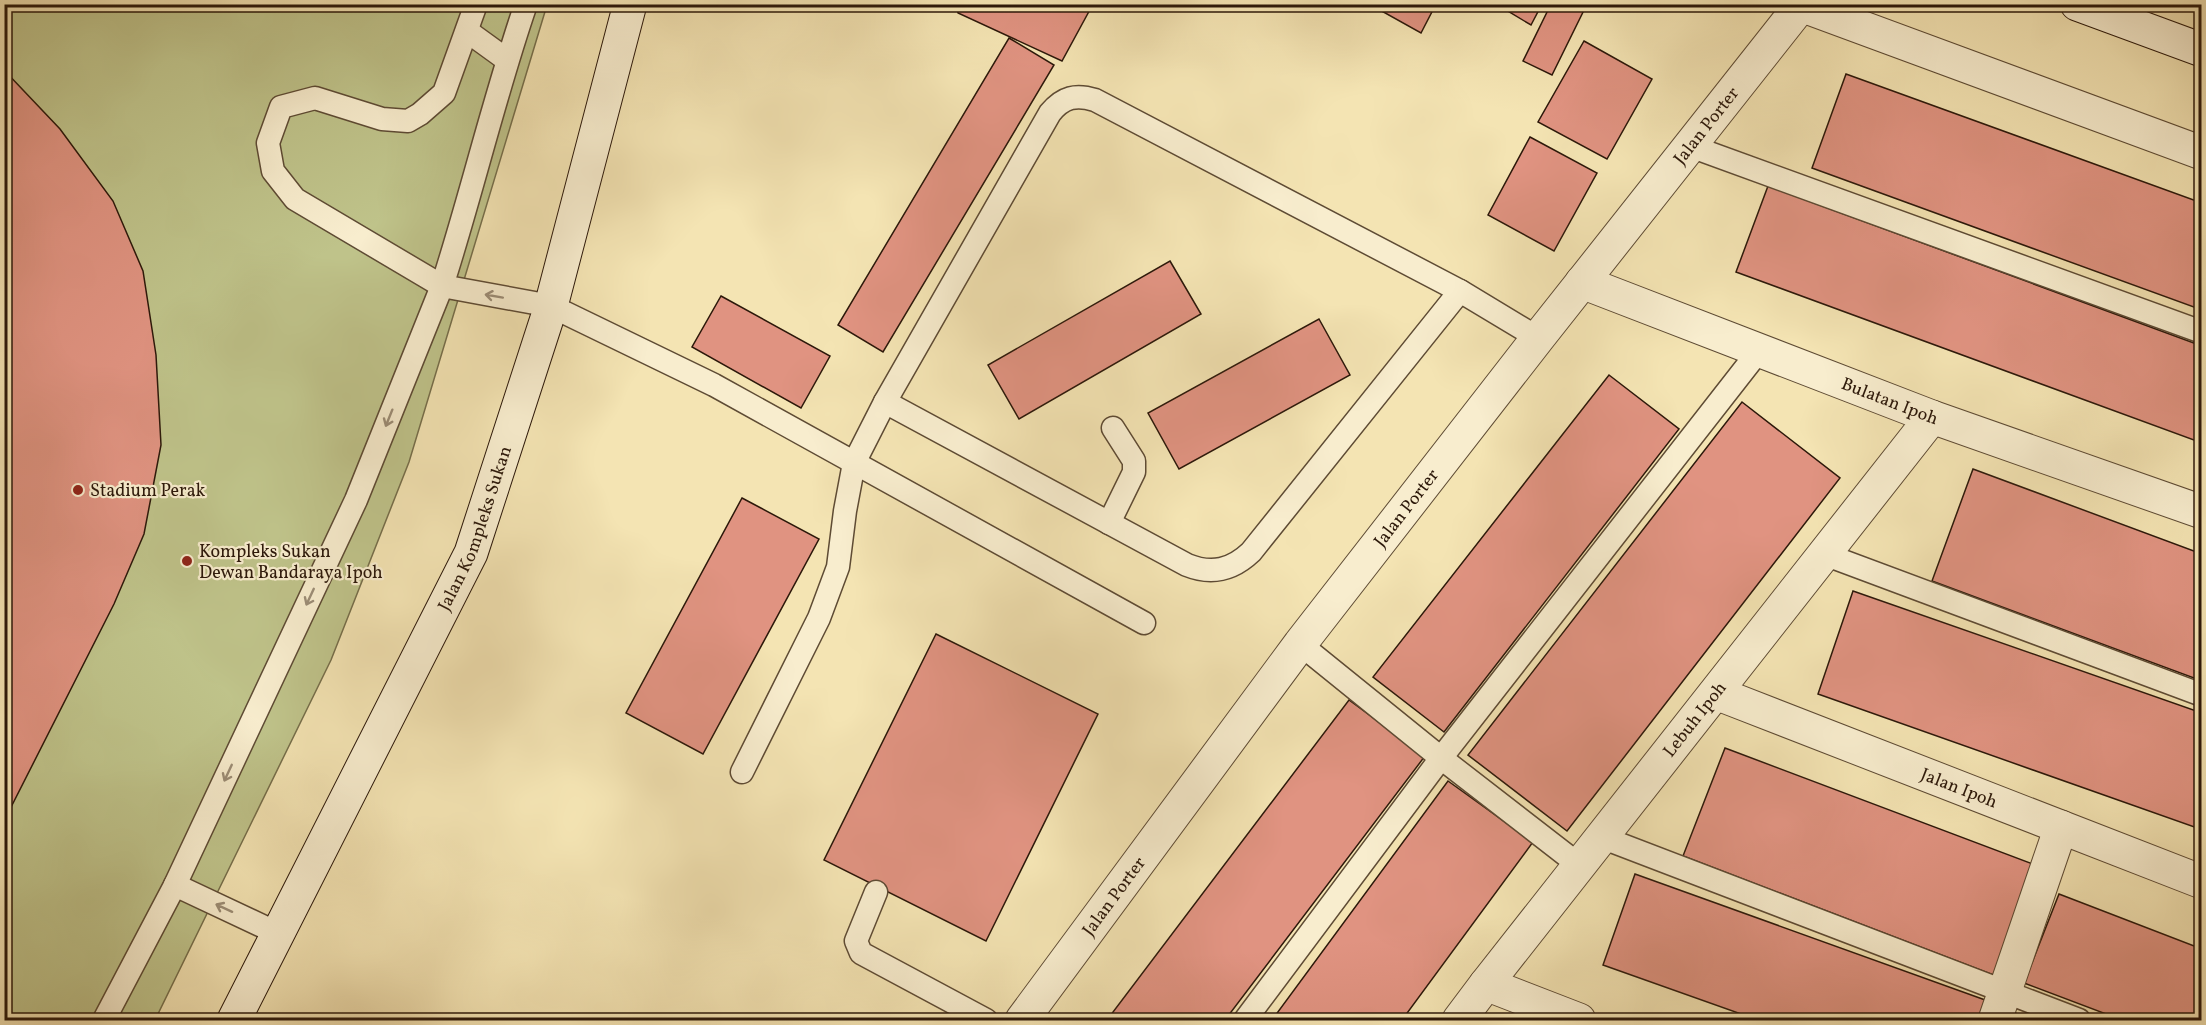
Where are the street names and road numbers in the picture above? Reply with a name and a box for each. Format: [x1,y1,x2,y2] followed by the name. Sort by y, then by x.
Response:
[1668,82,1746,171] street label: Jalan Porter
[1837,372,1941,432] street label: Bulatan Ipoh
[432,443,519,616] street label: Jalan Kompleks Sukan
[1369,464,1446,553] street label: Jalan Porter
[1658,677,1733,763] street label: Lebuh Ipoh
[1917,763,2001,815] street label: Jalan Ipoh
[1077,852,1153,942] street label: Jalan Porter

